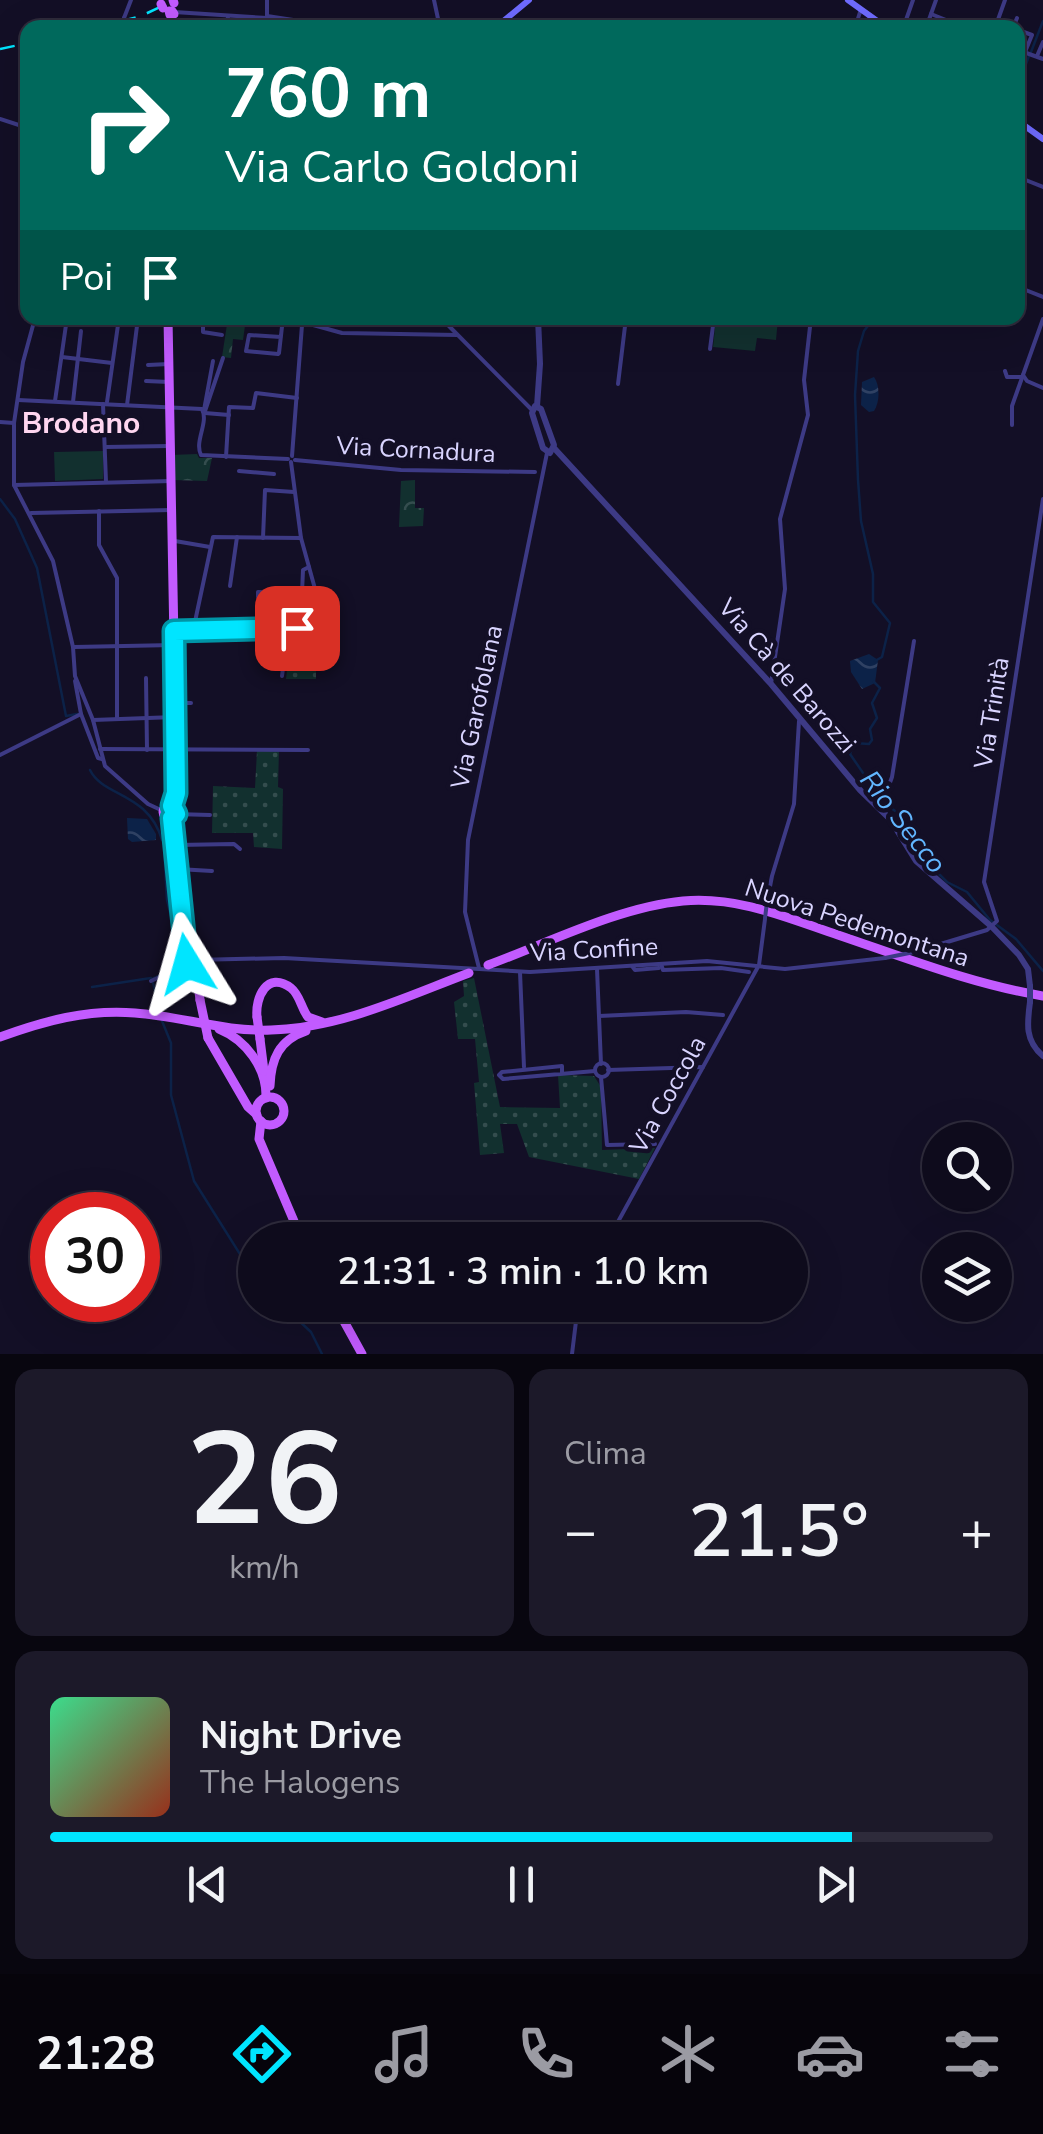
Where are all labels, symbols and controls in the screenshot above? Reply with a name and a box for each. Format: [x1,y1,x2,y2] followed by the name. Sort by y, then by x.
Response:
[225,46,431,142] text: 760 m
[60,60,190,190] icon: right
[225,137,579,198] text: Via Carlo Goldoni
[133,250,188,305] icon: arrive
[60,252,113,303] text: Poi
[22,403,140,444] district label: Brodano
[334,429,497,471] street label: Via Cornadura
[255,586,340,671] pin
[710,591,864,761] street label: Via Cà de Barozzi
[270,601,325,656] icon: arrive
[443,622,511,793] street label: Via Garofolana
[966,655,1018,772] street label: Via Trinità
[851,763,955,881] water label: Rio Secco
[741,871,973,975] street label: Nuova Pedemontana
[135,912,239,1016] position arrow
[528,930,659,970] street label: Via Confine
[621,1030,714,1161] street label: Via Coccola
[922,1122,1012,1322] map controls
[922,1122,1012,1212] button: search
[30,1192,160,1322] speed limit sign: 30
[922,1232,1012,1322] button: layers
[337,1246,709,1297] text: 21:31 · 3 min · 1.0 km
[186,1392,343,1569] text: 26
[564,1432,647,1475] text: Clima
[688,1480,869,1582] text: 21.5°
[564,1494,597,1569] text: −
[960,1494,993,1569] text: +
[229,1546,300,1589] text: km/h
[200,1710,402,1761] text: Night Drive
[200,1761,400,1804] text: The Halogens
[180,1857,235,1912] icon: previous
[494,1857,549,1912] icon: pause
[808,1857,863,1912] icon: next
[227,2019,297,2089] icon: directions
[369,2019,439,2089] icon: music
[511,2019,581,2089] icon: phone
[653,2019,723,2089] icon: climate
[795,2019,865,2089] icon: car
[937,2019,1007,2089] icon: filters
[36,2024,155,2085] text: 21:28

